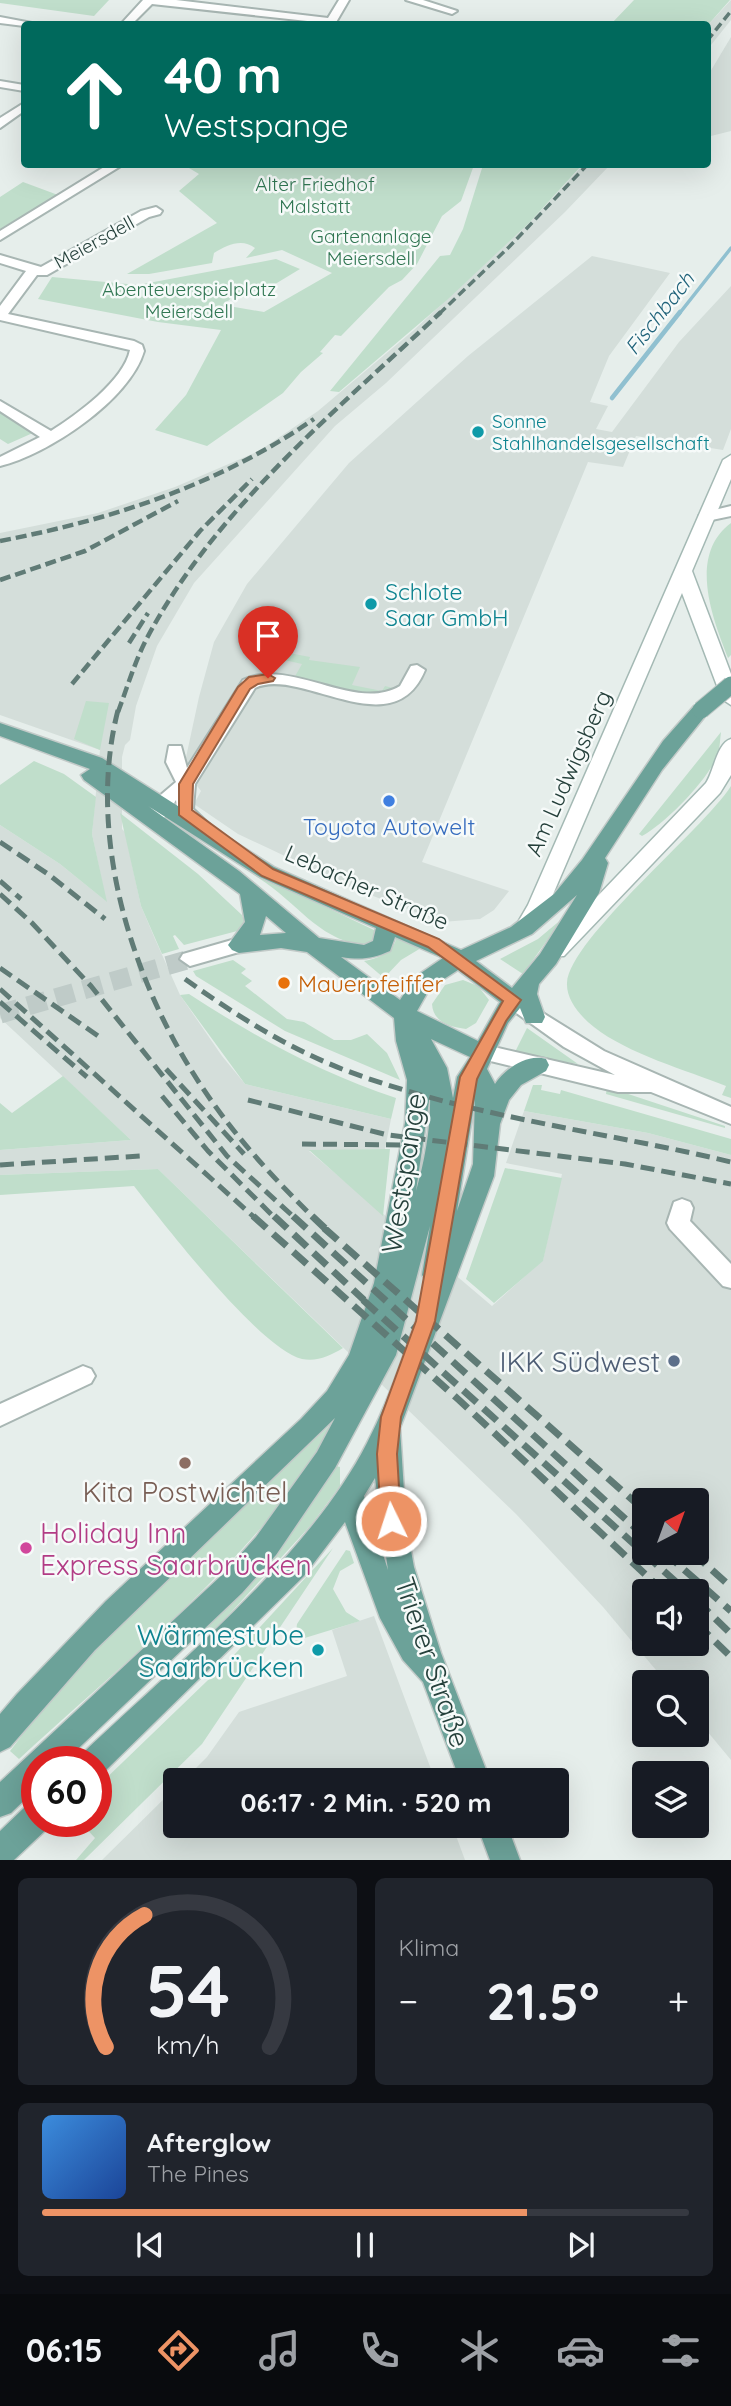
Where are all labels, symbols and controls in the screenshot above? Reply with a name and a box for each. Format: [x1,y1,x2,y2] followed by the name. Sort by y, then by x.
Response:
[164,44,282,105] text: 40 m
[49,49,140,140] icon: ahead
[164,105,349,145] text: Westspange
[255,172,375,218] park label: Alter Friedhof Malstatt
[49,210,139,274] street label: Meiersdell
[311,224,431,270] park label: Gartenanlage Meiersdell
[619,266,700,359] water label: Fischbach
[102,277,276,323] park label: Abenteuerspielplatz Meiersdell
[492,409,710,455] place label: Sonne Stahlhandelsgesellschaft
[470,424,486,440] marker: Sonne Stahlhandelsgesellschaft
[385,577,509,632] place label: Schlote Saar GmbH
[363,596,379,612] marker: Schlote Saar GmbH
[238,606,298,678] pin
[249,617,287,655] icon: arrive
[518,686,618,860] street label: Am Ludwigsberg
[381,793,397,809] marker: Toyota Autowelt
[303,812,475,841] place label: Toyota Autowelt
[281,838,453,936] street label: Lebacher Straße
[298,969,443,998] place label: Mauerpfeiffer
[276,975,292,991] marker: Mauerpfeiffer
[373,1090,433,1256] street label: Westspange
[499,1344,660,1379] place label: IKK Südwest
[666,1353,682,1369] marker: IKK Südwest
[177,1455,193,1471] marker: Kita Postwichtel
[82,1474,288,1509] place label: Kita Postwichtel
[354,1484,428,1558] position arrow
[632,1488,709,1564] north arrow
[632,1488,709,1838] map controls
[40,1515,312,1582] place label: Holiday Inn Express Saarbrücken
[18,1540,34,1556] marker: Holiday Inn Express Saarbrücken
[388,1572,478,1752] street label: Trierer Straße
[632,1579,709,1656] button: sound
[137,1617,304,1684] place label: Wärmestube Saarbrücken
[310,1642,326,1658] marker: Wärmestube Saarbrücken
[632,1670,709,1747] button: search
[21,1746,112,1837] speed limit sign: 60
[632,1761,709,1838] button: layers
[241,1786,491,1819] text: 06:17 · 2 Min. · 520 m
[399,1933,459,1962] text: Klima
[145,1945,230,2036] text: 54
[486,1968,599,2033] text: 21.5°
[399,1977,418,2025] text: −
[668,1977,689,2025] text: +
[156,2029,219,2060] text: km/h
[147,2126,271,2159] text: Afterglow
[147,2159,249,2188] text: The Pines
[131,2226,169,2264] icon: previous
[346,2226,384,2264] icon: pause
[562,2226,600,2264] icon: next
[154,2326,203,2375] icon: directions
[255,2326,304,2375] icon: music
[355,2326,404,2375] icon: phone
[455,2326,504,2375] icon: climate
[556,2326,605,2375] icon: car
[656,2326,705,2375] icon: filters
[26,2330,103,2370] text: 06:15

